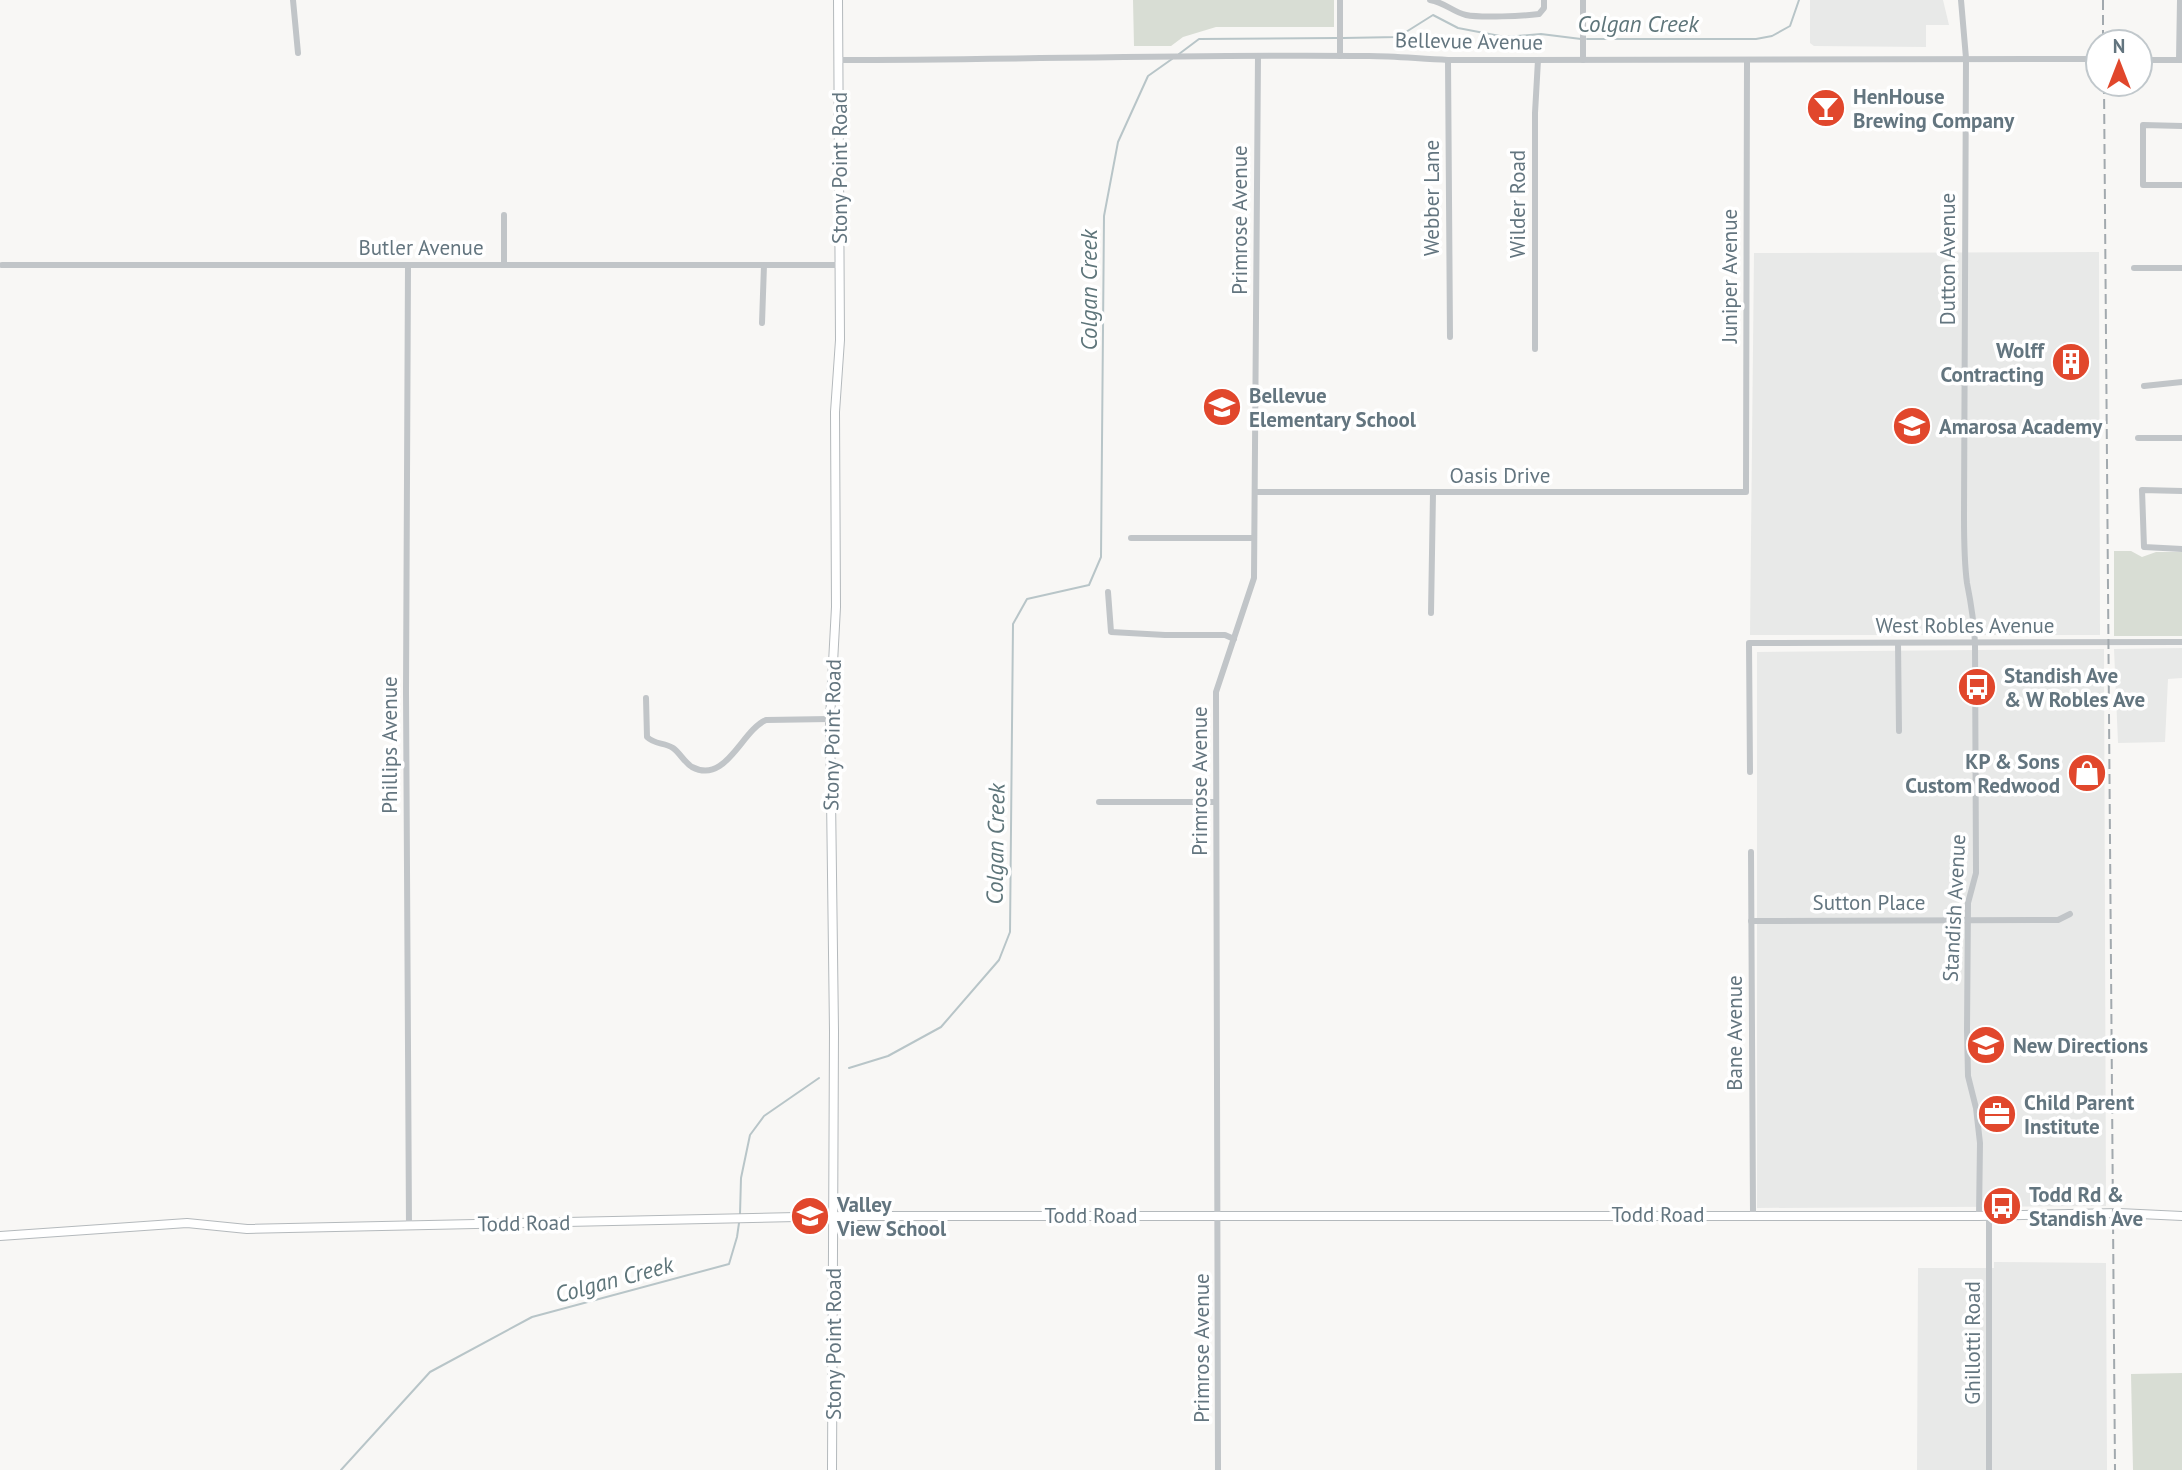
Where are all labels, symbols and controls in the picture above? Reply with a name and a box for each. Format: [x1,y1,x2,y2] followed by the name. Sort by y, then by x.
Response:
[1577,9,1700,38] water label: Colgan Creek
[1395,26,1543,56] street label: Bellevue Avenue
[2084,28,2154,98] north arrow
[2113,34,2125,58] text: N
[1853,83,2015,134] place label: HenHouse Brewing Company
[1805,87,1847,129] bar icon: HenHouse Brewing Company
[826,92,853,244] street label: Stony Point Road
[1418,140,1445,256] street label: Webber Lane
[1226,145,1253,295] street label: Primrose Avenue
[1504,150,1531,258] street label: Wilder Road
[1934,193,1961,325] street label: Dutton Avenue
[1716,209,1743,344] street label: Juniper Avenue
[1074,228,1103,351] water label: Colgan Creek
[358,234,484,261] street label: Butler Avenue
[1940,337,2045,388] place label: Wolff Contracting
[2050,341,2092,383] building icon: Wolff Contracting
[1249,382,1417,433] place label: Bellevue Elementary School
[1201,386,1243,428] school or university icon: Bellevue Elementary School
[1891,405,1933,447] school or university icon: Amarosa Academy
[1939,413,2103,440] place label: Amarosa Academy
[1450,462,1550,489] street label: Oasis Drive
[1876,612,2054,639] street label: West Robles Avenue
[817,659,847,811] street label: Stony Point Road
[2004,662,2145,713] place label: Standish Ave & W Robles Ave
[1956,666,1998,708] bus stop icon: Standish Ave & W Robles Ave
[376,676,403,814] street label: Phillips Avenue
[1186,706,1213,856] street label: Primrose Avenue
[1905,748,2060,799] place label: KP & Sons Custom Redwood
[2066,752,2108,794] shop icon: KP & Sons Custom Redwood
[979,781,1011,905] water label: Colgan Creek
[1937,833,1971,983] street label: Standish Avenue
[1813,889,1925,916] street label: Sutton Place
[1721,975,1748,1091] street label: Bane Avenue
[1965,1024,2007,1066] school or university icon: New Directions
[2013,1032,2148,1059] place label: New Directions
[2024,1089,2135,1140] place label: Child Parent Institute
[1976,1093,2018,1135] office icon: Child Parent Institute
[2029,1181,2143,1232] place label: Todd Rd & Standish Ave
[1981,1185,2023,1227] bus stop icon: Todd Rd & Standish Ave
[836,1191,947,1242] place label: Valley View School
[789,1195,831,1237] school or university icon: Valley View School
[1612,1201,1704,1228] street label: Todd Road
[1045,1202,1137,1229] street label: Todd Road
[477,1209,571,1237] street label: Todd Road
[552,1249,678,1309] water label: Colgan Creek
[820,1268,847,1420] street label: Stony Point Road
[1188,1273,1215,1423] street label: Primrose Avenue
[1959,1281,1986,1405] street label: Ghillotti Road

